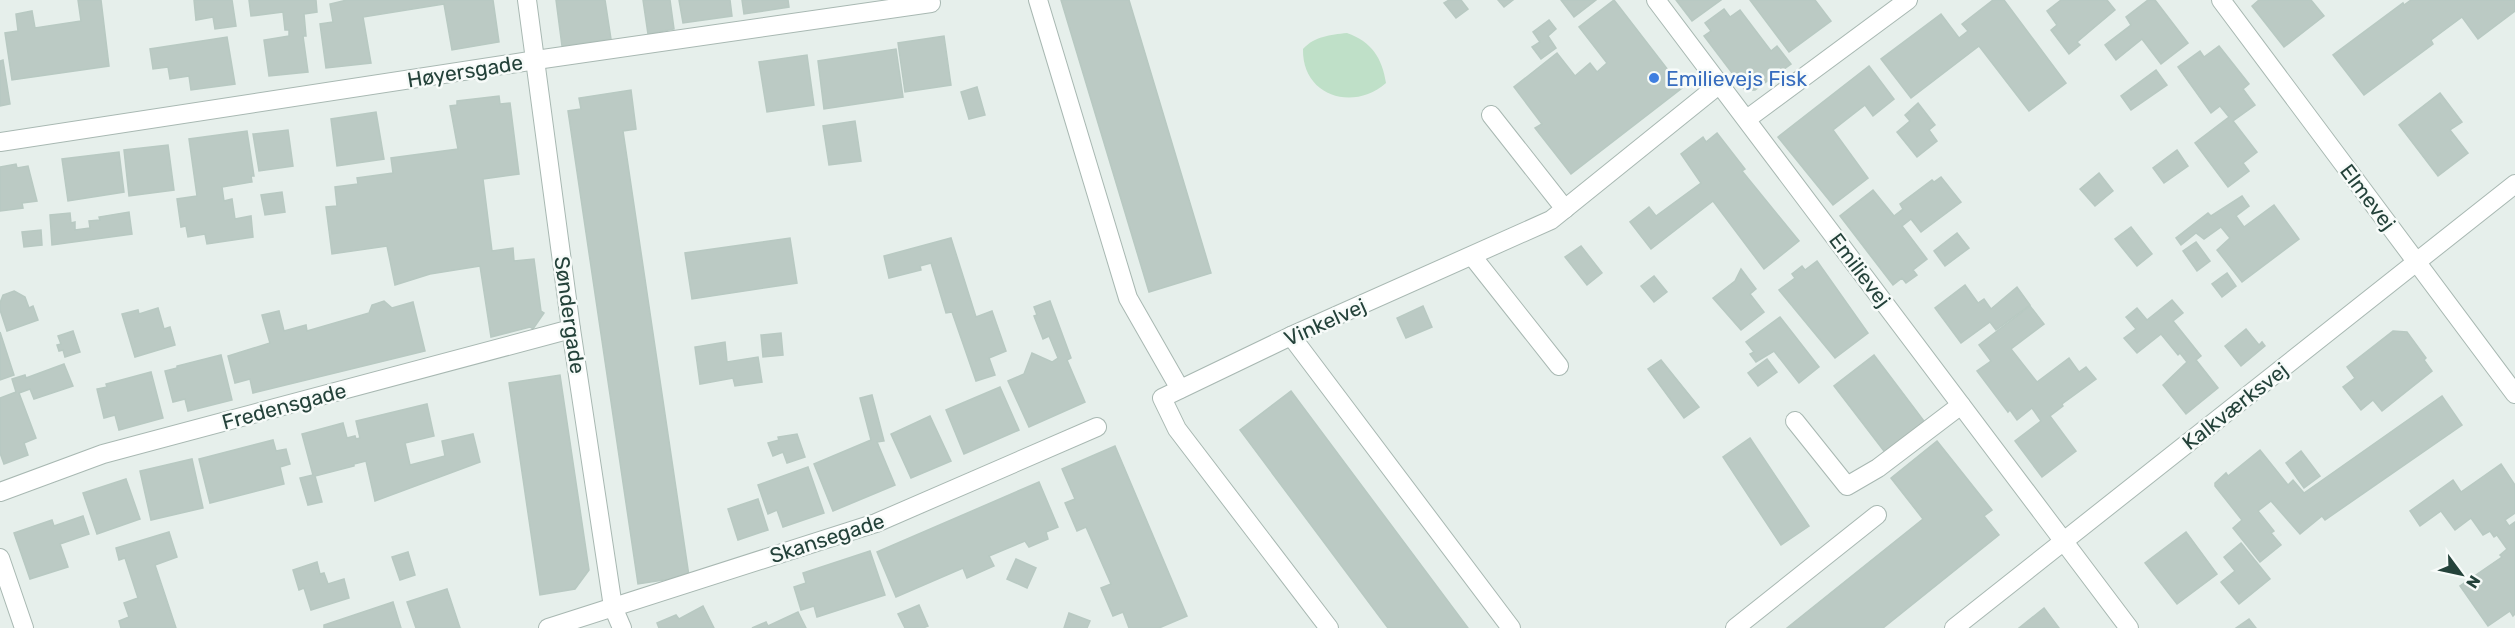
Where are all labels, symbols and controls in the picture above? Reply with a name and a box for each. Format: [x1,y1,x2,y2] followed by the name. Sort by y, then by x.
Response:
[405,50,525,92] street label: Høyersgade
[1666,66,1807,91] place label: Emilievejs Fisk
[1647,71,1661,85] marker: Emilievejs Fisk
[2335,159,2401,235] street label: Elmevej
[1824,228,1896,312] street label: Emilievej
[549,255,591,375] street label: Søndergade
[1280,293,1370,351] street label: Vinkelvej
[2177,357,2293,455] street label: Kalkværksvej
[219,377,349,435] street label: Fredensgade
[767,508,887,568] street label: Skansegade
[2431,544,2491,604] north arrow
[2462,572,2484,592] text: N

